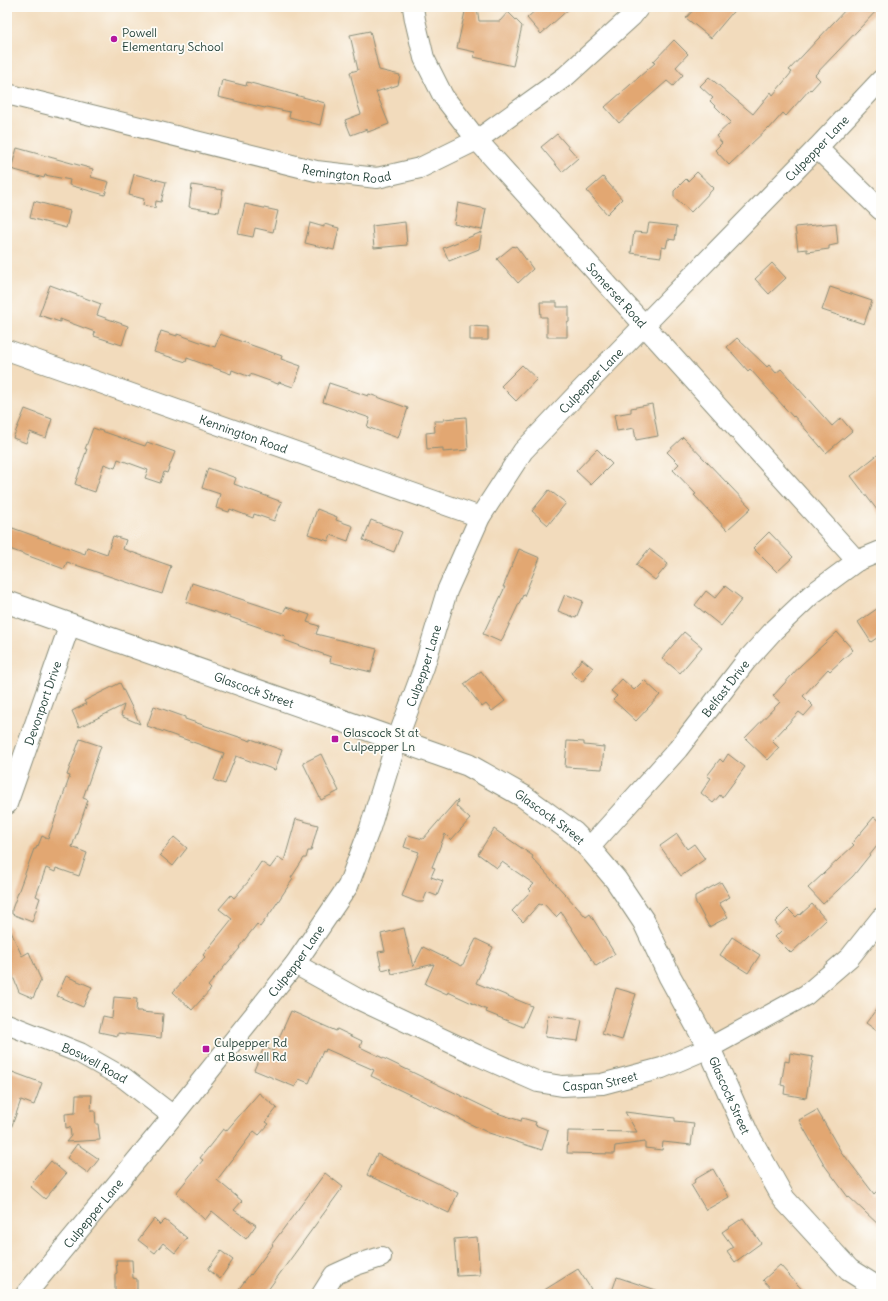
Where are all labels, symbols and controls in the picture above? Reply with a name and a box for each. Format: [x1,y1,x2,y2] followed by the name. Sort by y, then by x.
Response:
[122,25,223,54] place label: Powell Elementary School
[109,34,119,44] marker: Powell Elementary School
[782,112,851,184] street label: Culpepper Lane
[300,160,392,185] street label: Remington Road
[584,259,650,331] street label: Somerset Road
[556,344,626,416] street label: Culpepper Lane
[198,411,290,456] street label: Kennington Road
[403,623,444,709] street label: Culpepper Lane
[698,656,752,720] street label: Belfast Drive
[21,659,64,747] street label: Devonport Drive
[212,668,296,710] street label: Glascock Street
[343,725,419,754] place label: Glascock St at Culpepper Ln
[330,734,340,744] marker: Glascock St at Culpepper Ln
[512,786,588,847] street label: Glascock Street
[264,922,327,999] street label: Culpepper Lane
[214,1035,287,1064] place label: Culpepper Rd at Boswell Rd
[60,1039,130,1086] street label: Boswell Road
[201,1044,211,1054] marker: Culpepper Rd at Boswell Rd
[706,1054,754,1136] street label: Glascock Street
[562,1067,639,1093] street label: Caspan Street
[60,1175,126,1251] street label: Culpepper Lane

